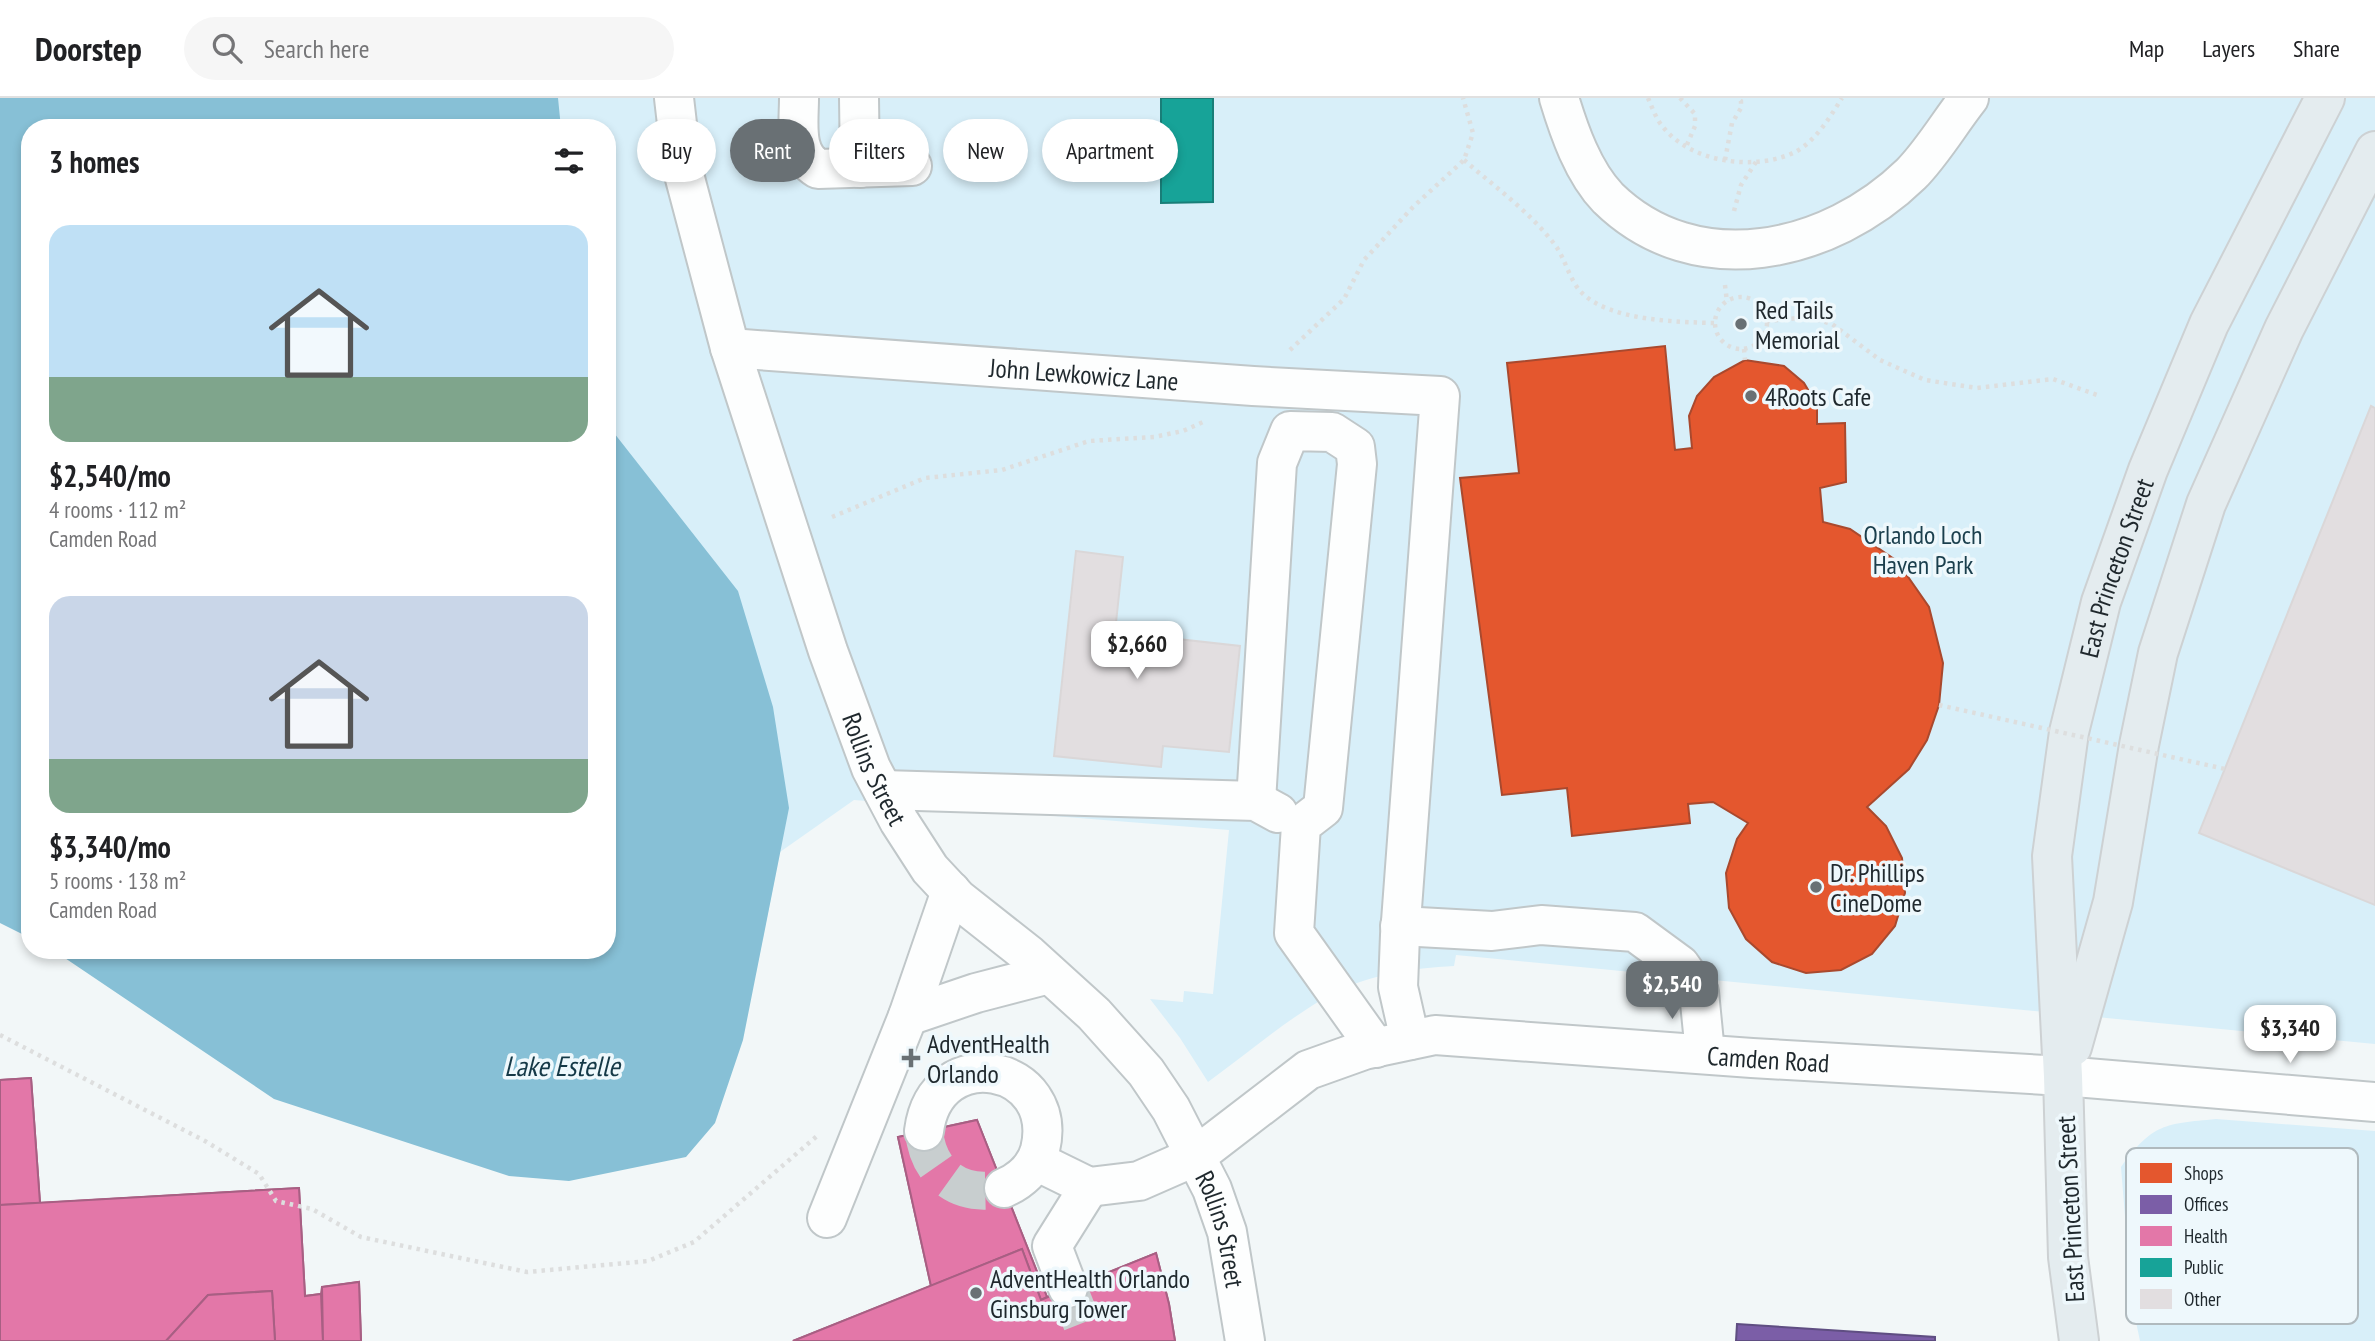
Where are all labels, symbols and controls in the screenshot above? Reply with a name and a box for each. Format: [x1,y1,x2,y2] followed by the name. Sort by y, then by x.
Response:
[184,17,674,80] search box
[35,27,142,70] text: Doorstep
[208,29,246,67] icon: search
[264,32,369,65] text: Search here
[2129,33,2164,64] text: Map
[2202,33,2255,64] text: Layers
[2293,33,2340,64] text: Share
[637,119,716,182] chip: Buy
[730,119,815,182] chip: Rent
[829,119,929,182] chip: Filters
[943,119,1028,182] chip: New
[1042,119,1178,182] chip: Apartment
[49,142,140,181] text: 3 homes
[550,142,588,180] icon: filters
[256,270,382,396] icon: home
[1755,293,1840,356] place label: Red Tails Memorial
[1733,316,1749,332] marker: Red Tails Memorial
[987,350,1180,397] street label: John Lewkowicz Lane
[1765,380,1871,413] place label: 4Roots Cafe
[1743,388,1759,404] marker: 4Roots Cafe
[49,456,171,495] text: $2,540/mo
[2071,474,2160,661] street label: East Princeton Street
[49,495,186,524] text: 4 rooms · 112 m²
[1864,518,1982,581] park label: Orlando Loch Haven Park
[49,524,157,553] text: Camden Road
[1080,622,1194,681] pin: $2,660
[1107,629,1167,658] text: $2,660
[256,641,382,767] icon: home
[836,708,915,831] street label: Rollins Street
[49,827,171,866] text: $3,340/mo
[1830,856,1925,919] place label: Dr. Phillips CineDome
[49,866,186,895] text: 5 rooms · 138 m²
[1808,879,1824,895] marker: Dr. Phillips CineDome
[49,895,157,924] text: Camden Road
[1615,962,1729,1021] pin: $2,540
[1642,969,1702,998] text: $2,540
[2233,1006,2347,1065] pin: $3,340
[2260,1013,2320,1042] text: $3,340
[927,1027,1050,1090] place label: AdventHealth Orlando
[1706,1038,1830,1079] street label: Camden Road
[504,1047,622,1084] water label: Lake Estelle
[901,1048,921,1068] marker: AdventHealth Orlando
[2049,1115,2091,1303] street label: East Princeton Street
[2126,1148,2358,1324] legend
[2184,1161,2223,1185] text: Shops
[1189,1165,1252,1290] street label: Rollins Street
[2184,1192,2228,1216] text: Offices
[2184,1224,2228,1248] text: Health
[2184,1255,2224,1279] text: Public
[990,1262,1190,1325] place label: AdventHealth Orlando Ginsburg Tower
[968,1285,984,1301] marker: AdventHealth Orlando Ginsburg Tower
[2184,1287,2222,1311] text: Other

